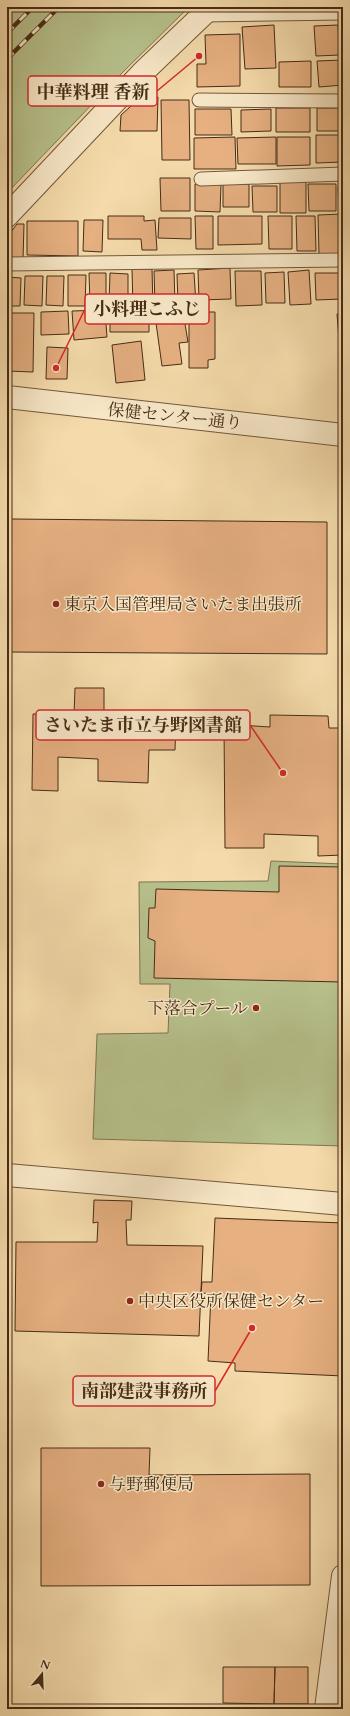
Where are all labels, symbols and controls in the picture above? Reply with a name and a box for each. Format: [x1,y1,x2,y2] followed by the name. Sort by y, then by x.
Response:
[28,76,157,106] callout: 中華料理 香新
[37,80,149,105] text: 中華料理 香新
[85,294,209,324] callout: 小料理こふじ
[93,297,201,322] text: 小料理こふじ
[106,398,243,435] street label: 保健センター通り
[64,593,302,616] place label: 東京入国管理局さいたま出張所
[51,599,61,609] marker: 東京入国管理局さいたま出張所
[36,710,250,740] callout: さいたま市立与野図書館
[44,713,242,738] text: さいたま市立与野図書館
[147,997,248,1020] place label: 下落合プール
[251,1003,261,1013] marker: 下落合プール
[138,1290,324,1313] place label: 中央区役所保健センター
[125,1296,135,1306] marker: 中央区役所保健センター
[73,1376,215,1406] callout: 南部建設事務所
[81,1379,207,1404] text: 南部建設事務所
[109,1473,194,1496] place label: 与野郵便局
[96,1479,106,1489] marker: 与野郵便局
[22,1654,62,1694] north arrow
[38,1656,52,1674] text: N

